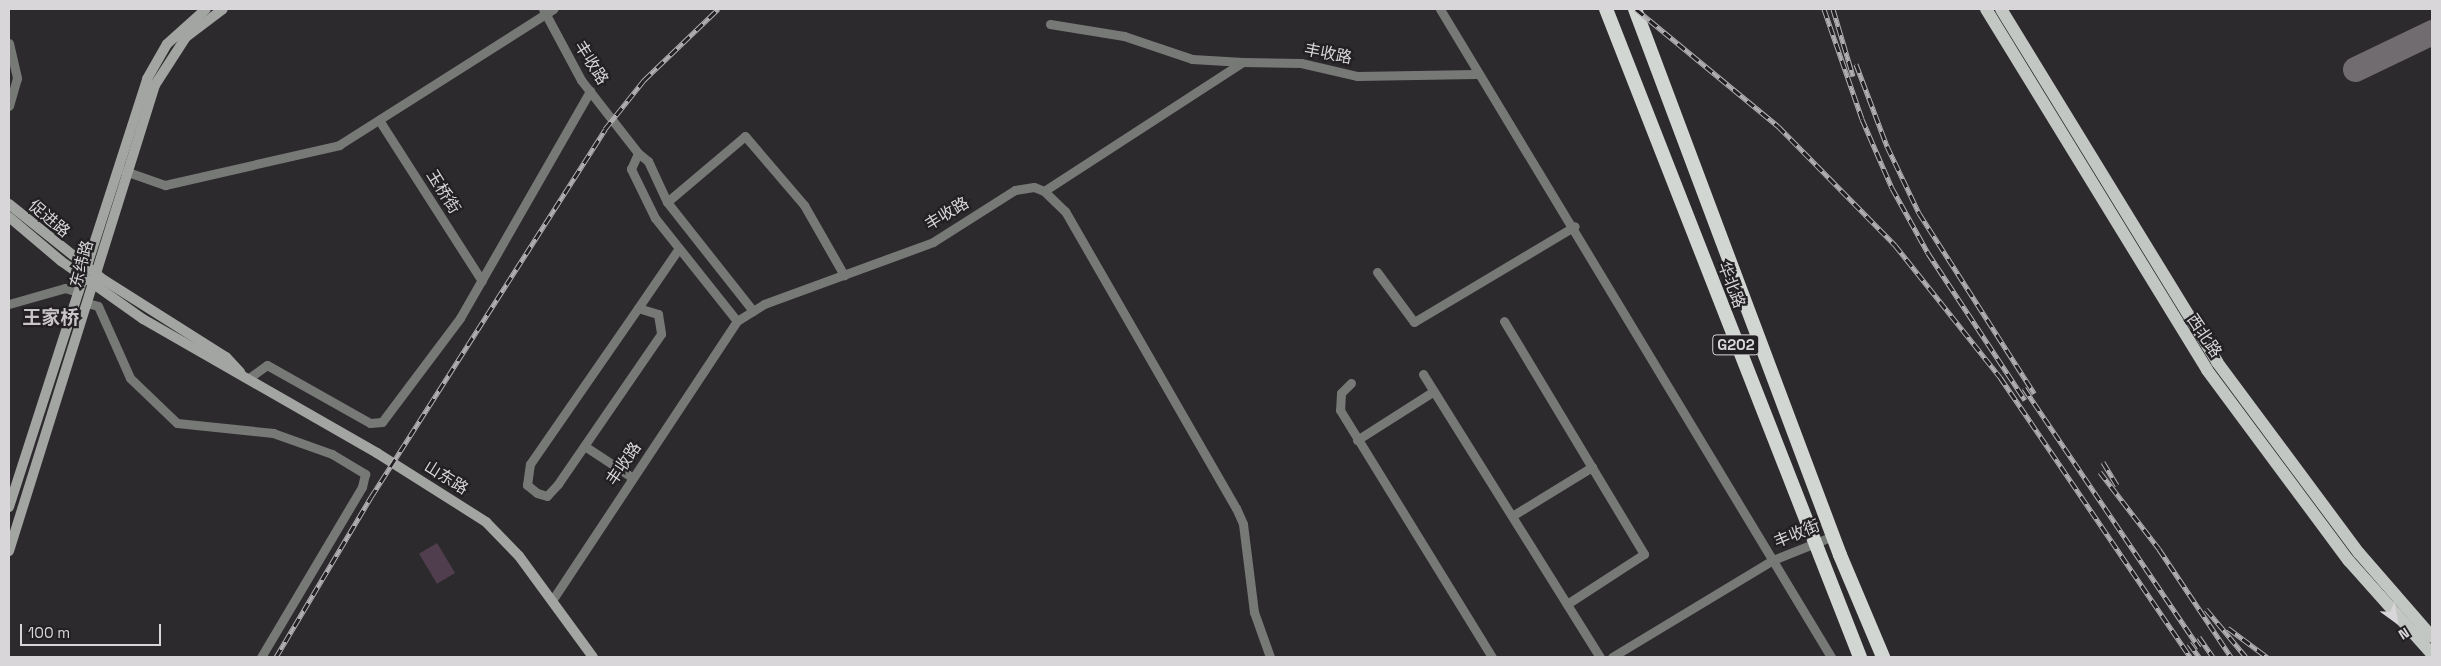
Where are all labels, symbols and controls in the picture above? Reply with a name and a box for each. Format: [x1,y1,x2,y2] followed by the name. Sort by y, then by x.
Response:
[570,38,612,88] street label: 丰收路
[1303,40,1353,68] street label: 丰收路
[422,167,464,217] street label: 玉桥街
[921,193,973,235] street label: 丰收路
[24,196,74,242] street label: 促进路
[67,238,97,290] street label: 东纬路
[1713,259,1749,311] street label: 华北路
[23,307,79,329] district label: 王家桥
[2183,311,2225,361] street label: 西北路
[1712,332,1760,358] road number: G202
[603,439,645,489] street label: 丰收路
[421,457,471,499] street label: 山东路
[1771,516,1823,552] street label: 丰收街
[2371,596,2421,646] north arrow
[22,614,164,646] scale bar
[28,623,70,642] text: 100 m
[2395,624,2413,644] text: N

